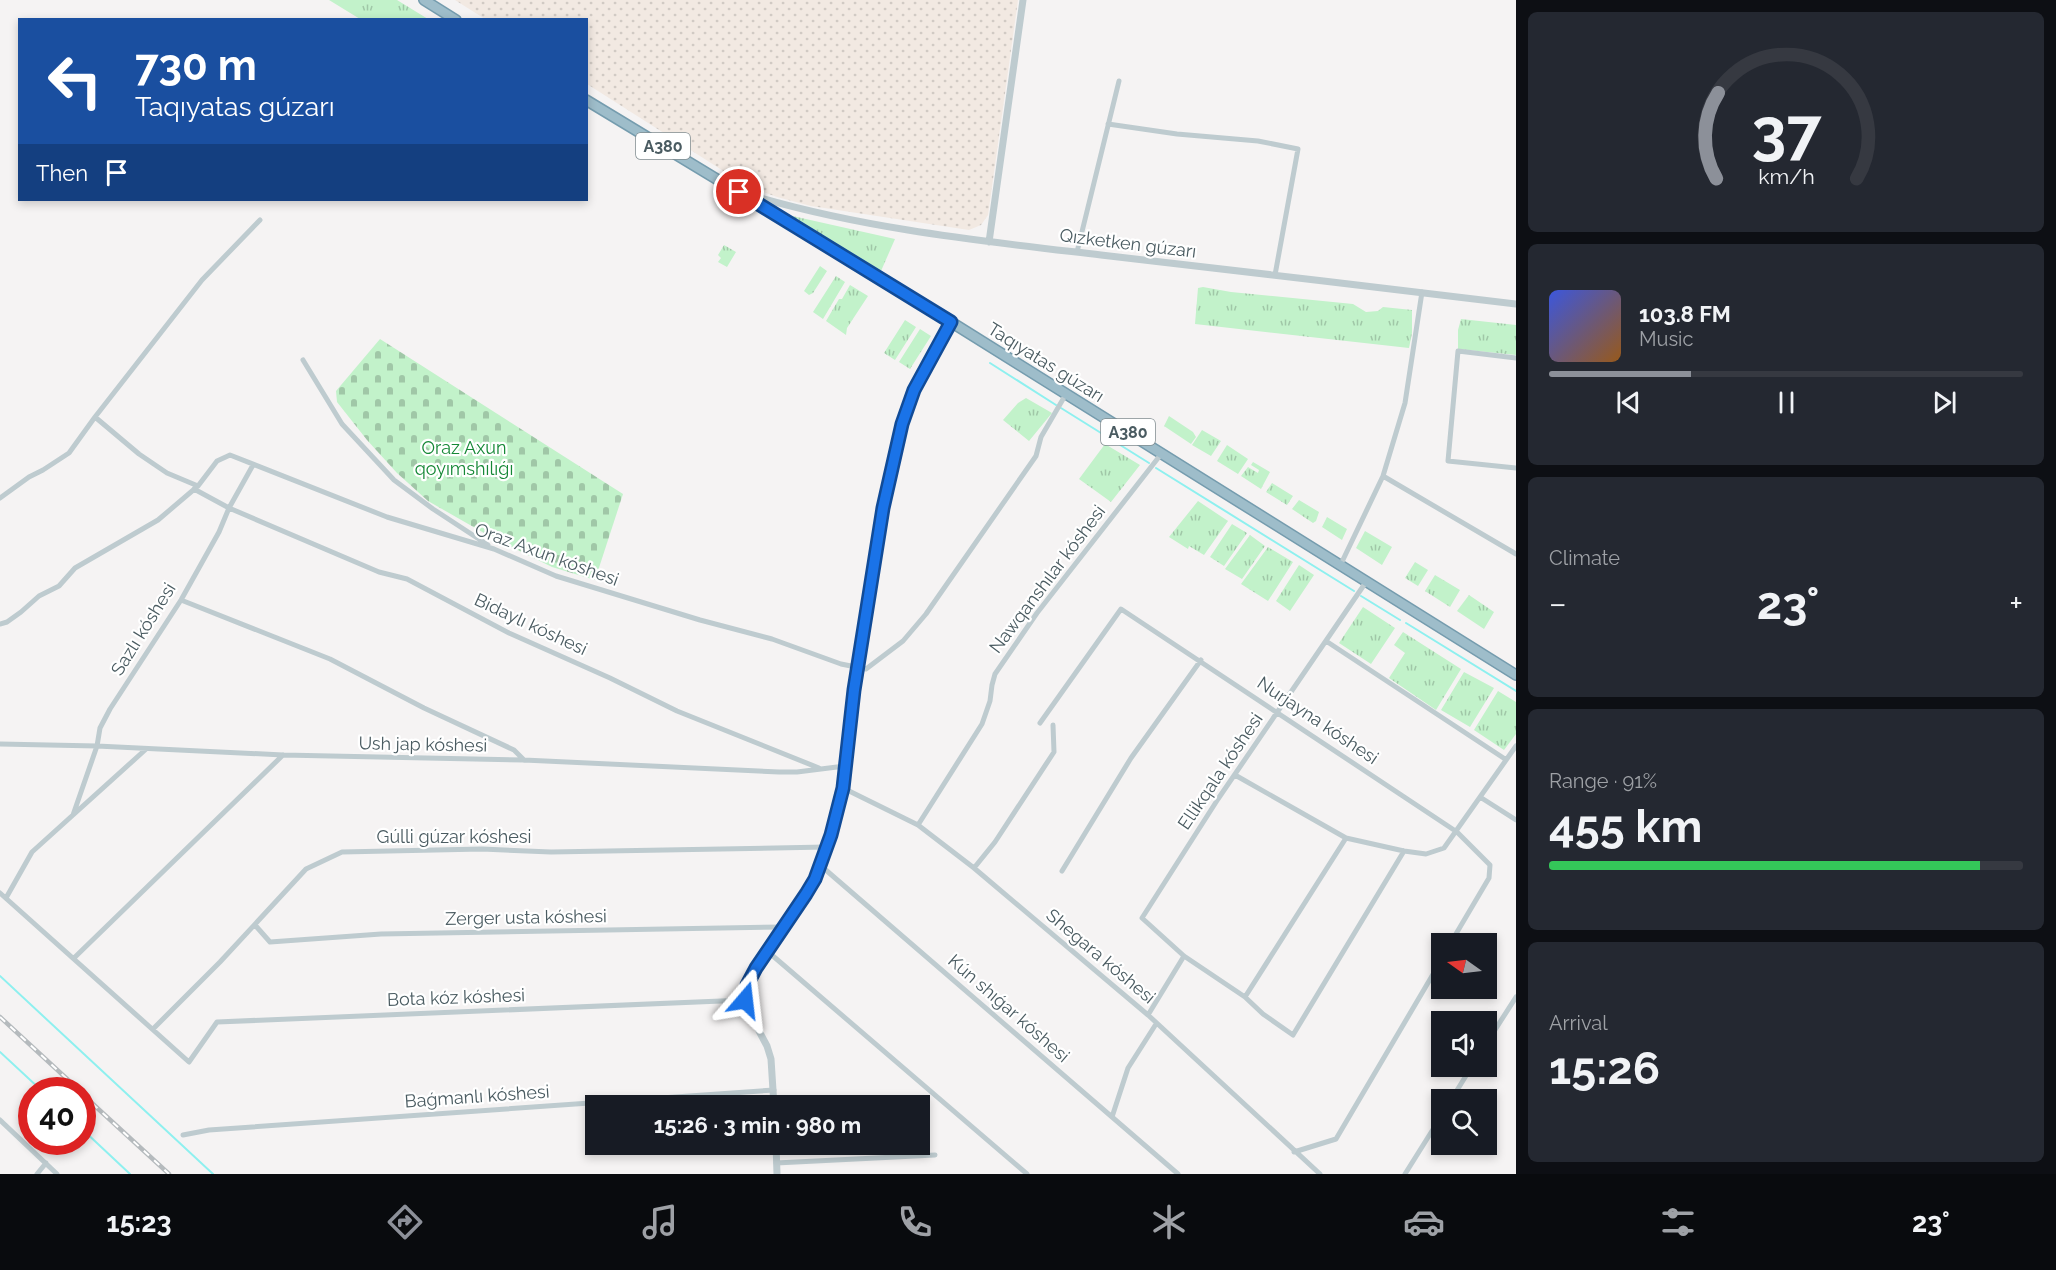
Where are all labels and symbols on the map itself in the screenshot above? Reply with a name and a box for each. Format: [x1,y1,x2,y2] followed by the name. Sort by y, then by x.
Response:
[636,133,690,159] road number: A380
[713,166,764,217] pin
[1059,224,1197,262] street label: Qızketken gúzarı
[984,318,1108,406] street label: Taqıyatas gúzarı
[1101,419,1155,445] road number: A380
[415,437,513,479] park label: Oraz Axun qoyımshılıǵı
[985,501,1109,657] street label: Nawqanshılar kóshesi
[472,518,622,590] street label: Oraz Axun kóshesi
[106,579,180,679] street label: Sazlı kóshesi
[471,589,591,659] street label: Bidaylı kóshesi
[1254,672,1382,768] street label: Nurjayna kóshesi
[1173,709,1267,833] street label: Ellikqala kóshesi
[358,732,488,756] street label: Ush jap kóshesi
[377,826,532,847] street label: Gúlli gúzar kóshesi
[1042,904,1160,1008] street label: Shegara kóshesi
[445,905,607,929] street label: Zerger usta kóshesi
[1431,933,1497,999] north arrow
[944,950,1074,1066] street label: Kún shıǵar kóshesi
[713,968,777,1032] position arrow
[387,984,525,1010] street label: Bota kóz kóshesi
[18,1077,96,1155] speed limit sign: 40
[404,1080,550,1112] street label: Baǵmanlı kóshesi

